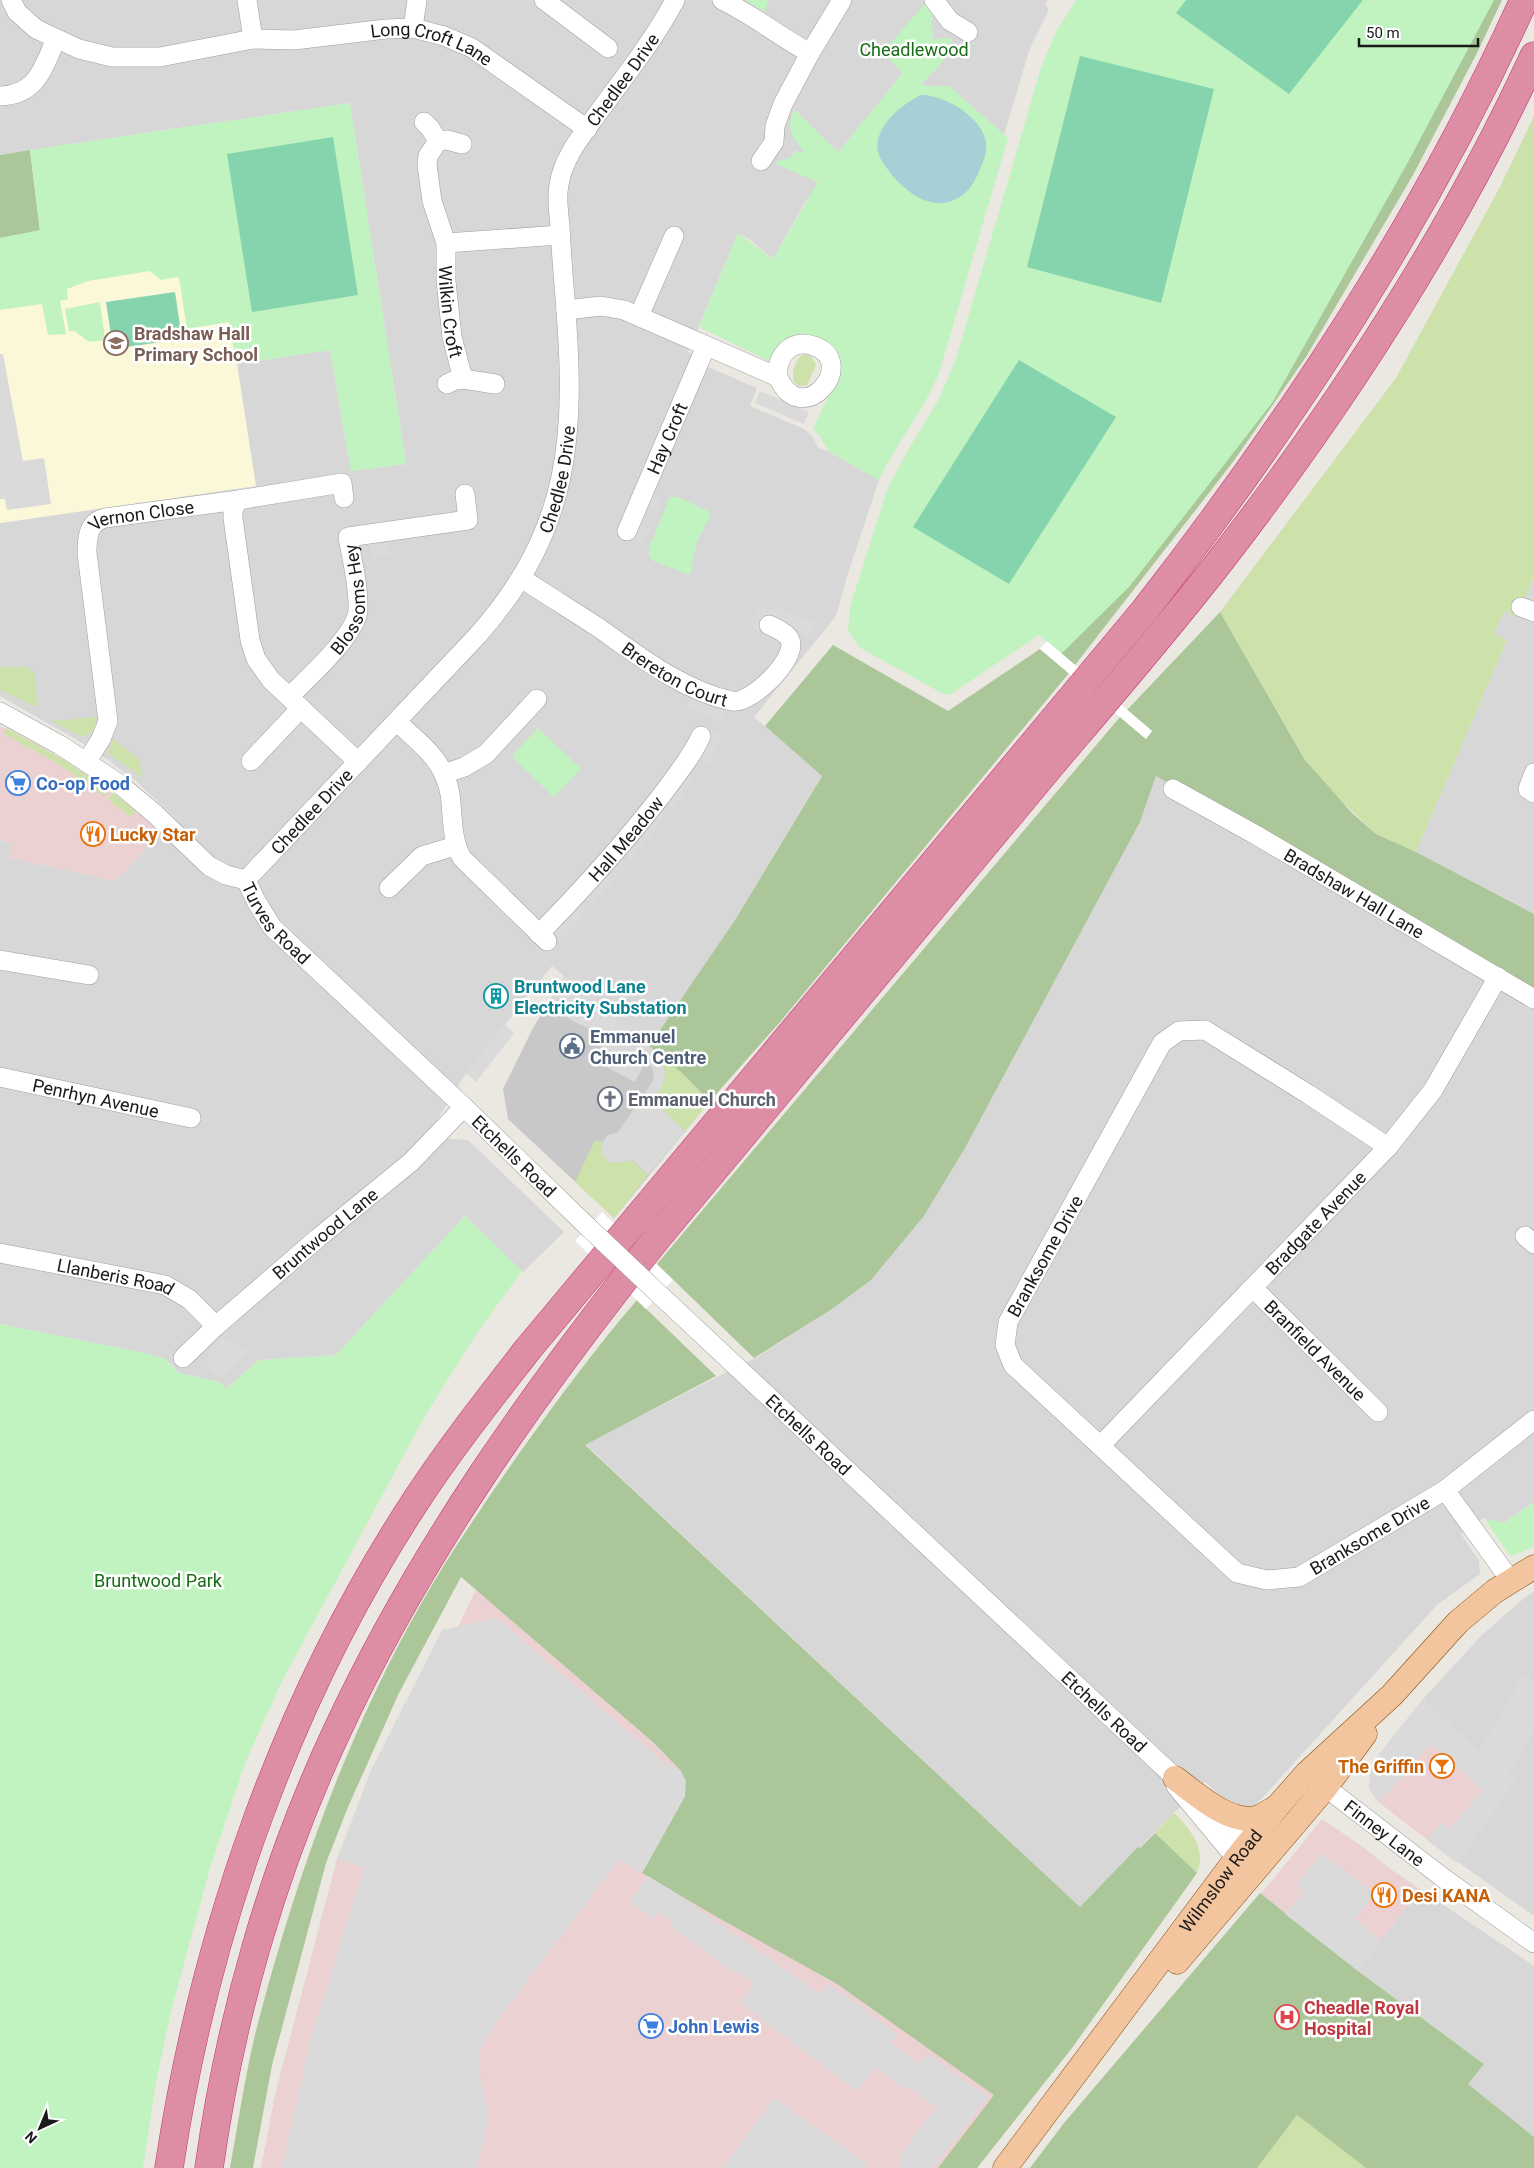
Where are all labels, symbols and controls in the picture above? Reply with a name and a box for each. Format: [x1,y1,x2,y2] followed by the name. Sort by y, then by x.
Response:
[1359,15,1478,47] scale bar
[369,17,497,70] street label: Long Croft Lane
[1366,24,1400,42] text: 50 m
[582,29,663,130] street label: Chedlee Drive
[859,39,969,60] park label: Cheadlewood
[436,265,467,360] street label: Wilkin Croft
[134,323,258,365] place label: Bradshaw Hall Primary School
[103,330,129,356] school or university icon: Bradshaw Hall Primary School
[642,399,691,477] street label: Hay Croft
[534,425,578,536] street label: Chedlee Drive
[84,496,195,535] street label: Vernon Close
[325,542,369,658] street label: Blossoms Hey
[618,637,730,710] street label: Brereton Court
[266,764,357,858] street label: Chedlee Drive
[5,770,31,796] supermarket icon: Co-op Food
[36,773,130,794] place label: Co-op Food
[584,791,668,885] street label: Hall Meadow
[80,821,106,847] restaurant icon: Lucky Star
[110,824,196,845] place label: Lucky Star
[1281,844,1428,942] street label: Bradshaw Hall Lane
[238,879,315,968] street label: Turves Road
[514,976,687,1018] place label: Bruntwood Lane Electricity Substation
[483,983,509,1009] building icon: Bruntwood Lane Electricity Substation
[590,1026,706,1068] place label: Emmanuel Church Centre
[559,1033,585,1059] public building icon: Emmanuel Church Centre
[31,1074,161,1121] street label: Penrhyn Avenue
[597,1086,623,1112] church icon: Emmanuel Church
[628,1089,776,1110] place label: Emmanuel Church
[468,1110,561,1201] street label: Etchells Road
[1261,1166,1370,1279] street label: Bradgate Avenue
[268,1183,382,1283] street label: Bruntwood Lane
[1003,1192,1087,1320] street label: Branksome Drive
[55,1254,178,1299] street label: Llanberis Road
[1260,1295,1370,1405] street label: Branfield Avenue
[762,1390,856,1479] street label: Etchells Road
[1306,1491,1433,1579] street label: Branksome Drive
[94,1570,223,1591] park label: Bruntwood Park
[1057,1667,1151,1756] street label: Etchells Road
[1429,1753,1455,1779] bar icon: The Griffin
[1338,1756,1424,1777] place label: The Griffin
[1340,1795,1429,1870] street label: Finney Lane
[1174,1825,1266,1936] street label: Wilmslow Road
[1371,1882,1397,1908] restaurant icon: Desi KANA
[1402,1885,1491,1906] place label: Desi KANA
[1304,1997,1419,2039] place label: Cheadle Royal Hospital
[1274,2004,1300,2030] hospital icon: Cheadle Royal Hospital
[638,2013,664,2039] supermarket icon: John Lewis
[668,2016,760,2037] place label: John Lewis
[15,2103,65,2153] north arrow
[22,2128,40,2147] text: N

